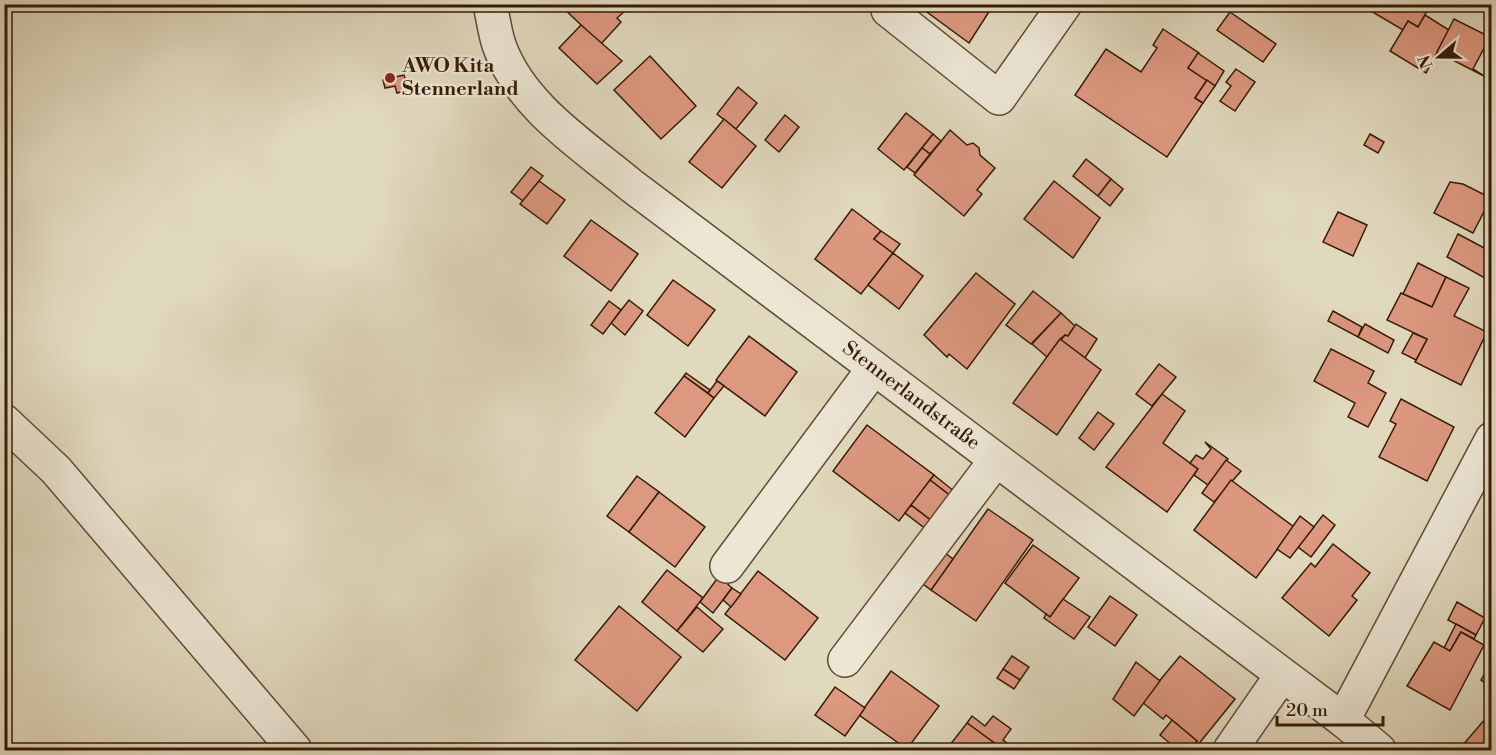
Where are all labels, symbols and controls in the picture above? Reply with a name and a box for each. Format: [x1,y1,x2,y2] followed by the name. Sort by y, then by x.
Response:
[1409,27,1469,87] north arrow
[1414,52,1437,71] text: N
[401,54,519,102] place label: AWO Kita Stennerland
[383,71,397,85] marker: AWO Kita Stennerland
[837,336,985,456] street label: Stennerlandstraße
[1277,689,1384,727] scale bar
[1286,699,1328,722] text: 20 m

